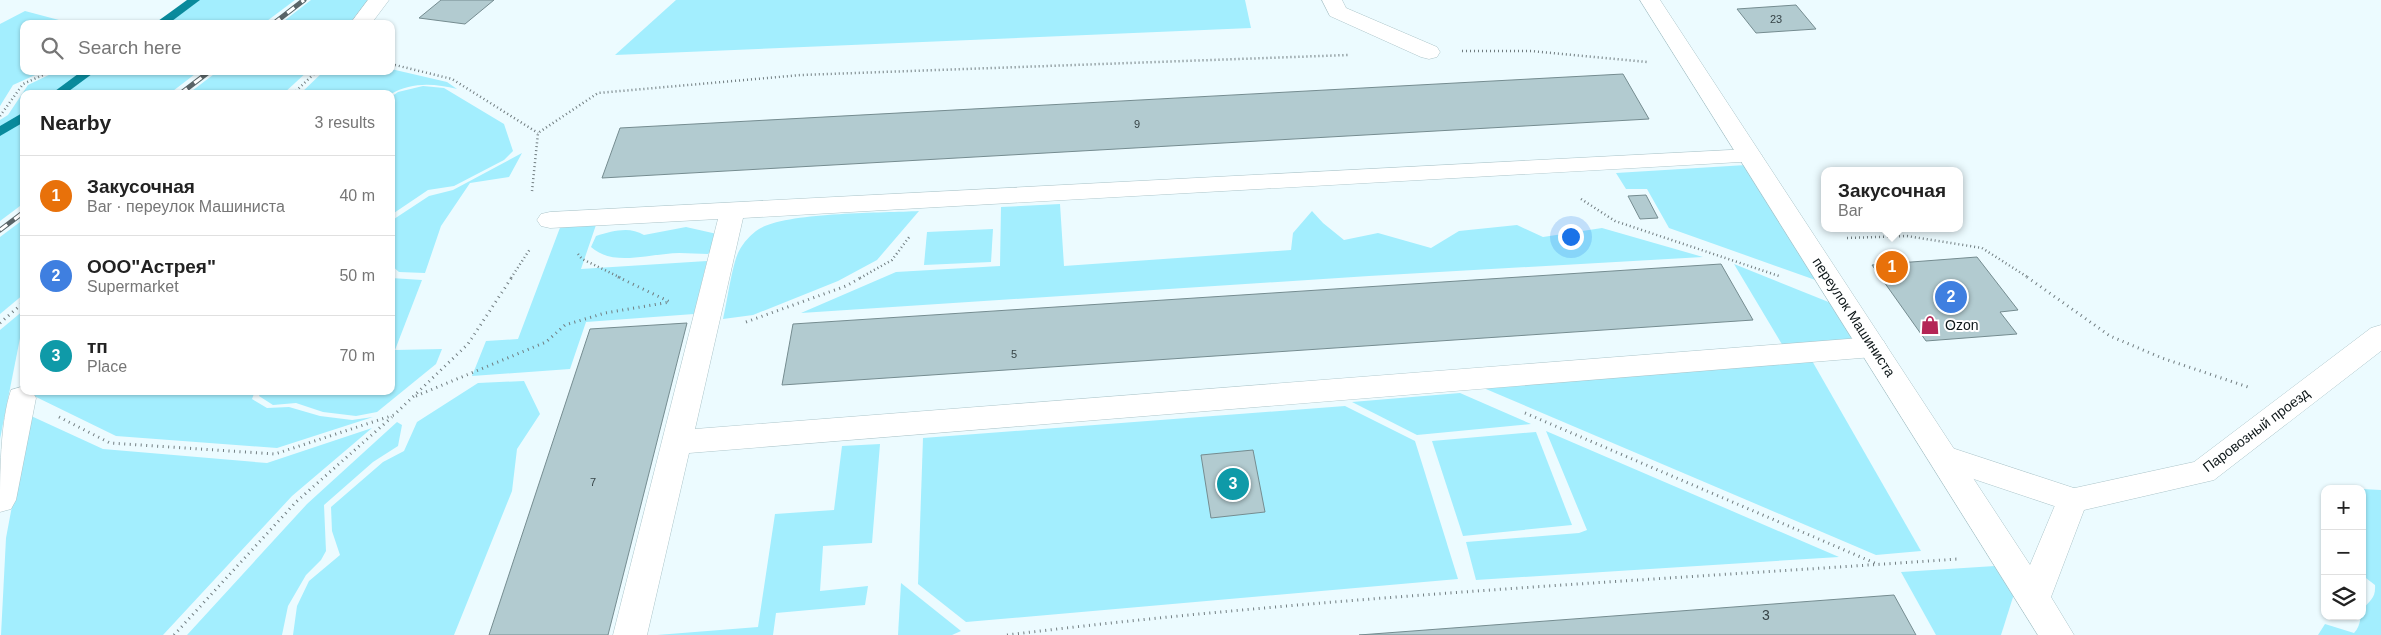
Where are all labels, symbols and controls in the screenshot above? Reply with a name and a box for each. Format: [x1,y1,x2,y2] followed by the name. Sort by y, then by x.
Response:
[1770,13,1782,25] house number: 23
[20,20,395,75] search box
[38,34,66,62] icon: search
[78,37,182,58] text: Search here
[40,111,111,134] text: Nearby
[315,114,375,131] text: 3 results
[1134,118,1140,130] house number: 9
[1821,167,1963,232] popup
[87,176,195,197] text: Закусочная
[1838,180,1946,201] text: Закусочная
[52,187,60,204] text: 1
[339,187,375,204] text: 40 m
[87,198,285,215] text: Bar · переулок Машиниста
[1838,202,1863,219] text: Bar
[1558,224,1584,250] your location
[1876,248,1908,286] pin: 1
[1809,254,1899,380] street label: переулок Машиниста
[87,256,216,277] text: ООО"Астрея"
[52,267,60,284] text: 2
[339,267,375,284] text: 50 m
[87,278,179,295] text: Supermarket
[1935,278,1967,316] pin: 2
[1919,314,1941,336] shop icon: Ozon
[1945,317,1978,333] place label: Ozon
[87,336,108,357] text: тп
[52,347,60,364] text: 3
[339,347,375,364] text: 70 m
[1011,348,1017,360] house number: 5
[87,358,127,375] text: Place
[2200,385,2312,475] street label: Паровозный проезд
[1217,465,1249,503] pin: 3
[590,476,596,488] house number: 7
[2321,485,2366,620] map controls
[2321,485,2366,530] button: +
[2321,530,2366,575] button: −
[2321,575,2366,620] button: layers
[1762,607,1770,623] house number: 3

